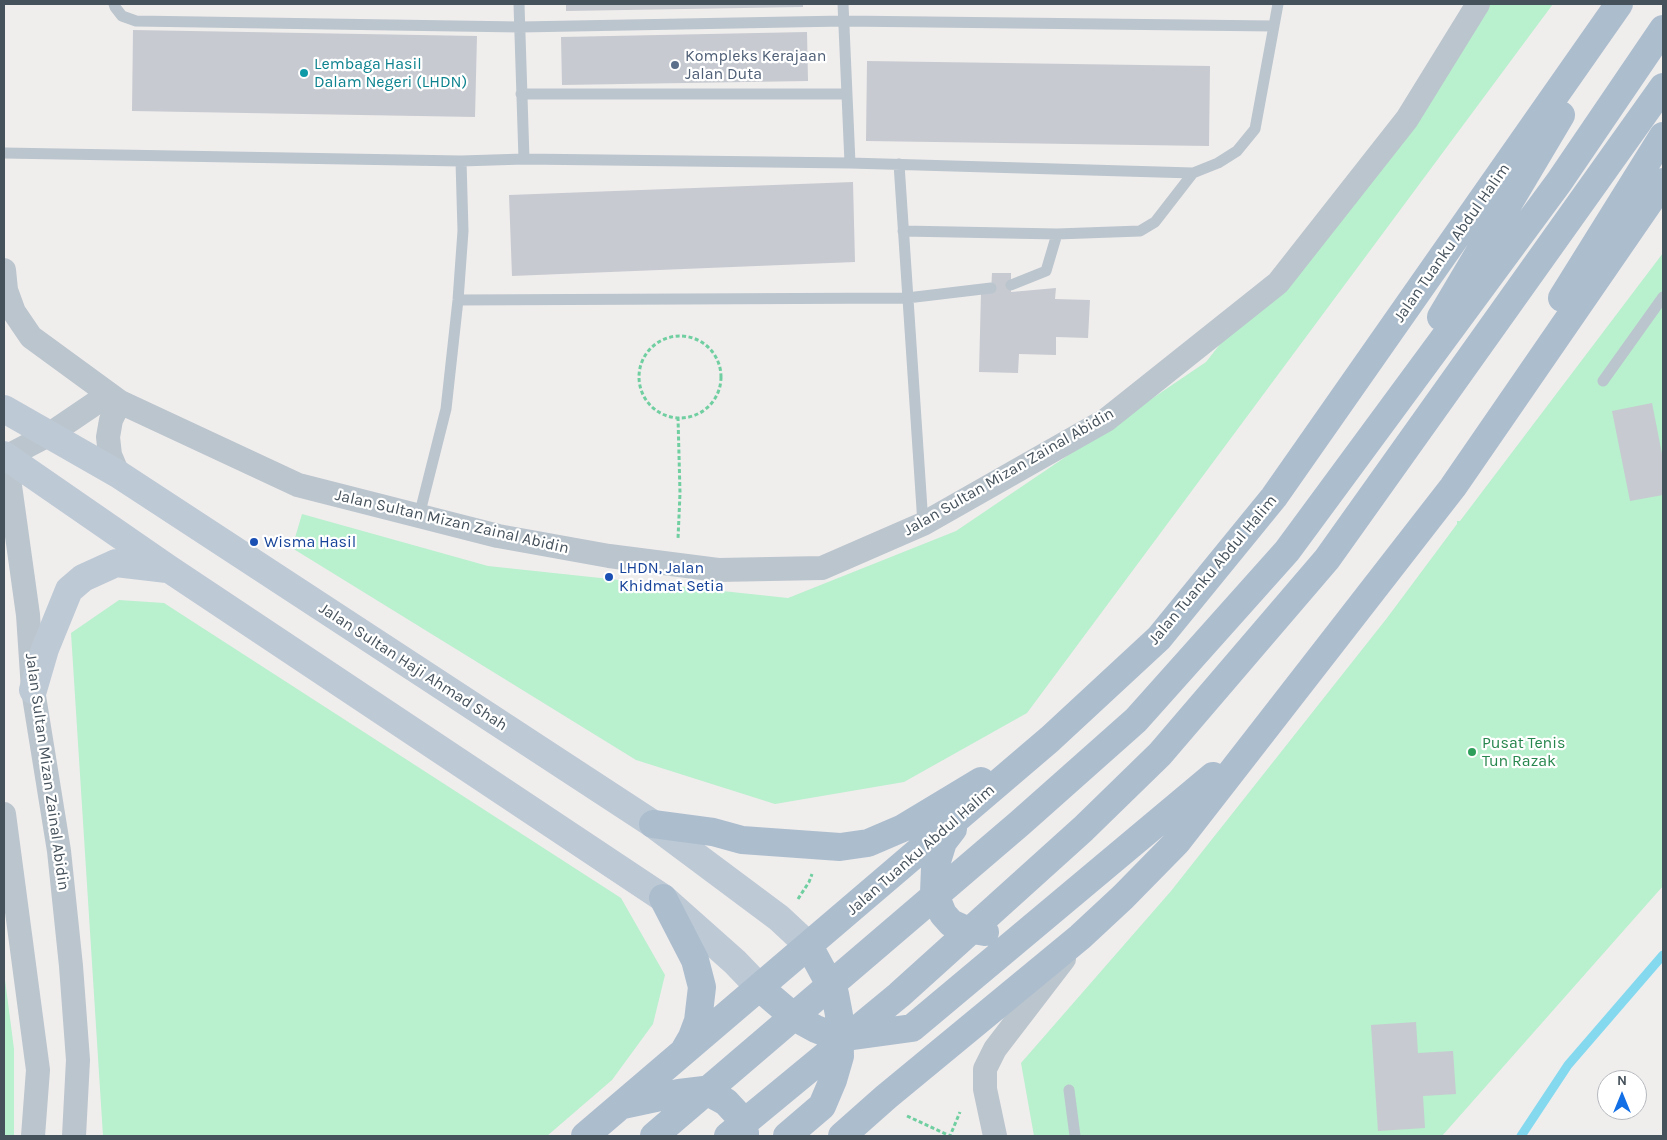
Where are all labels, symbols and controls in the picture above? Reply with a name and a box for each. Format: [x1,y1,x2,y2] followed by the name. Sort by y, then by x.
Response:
[685,46,827,84] place label: Kompleks Kerajaan Jalan Duta
[314,54,467,92] place label: Lembaga Hasil Dalam Negeri (LHDN)
[669,59,681,71] marker: Kompleks Kerajaan Jalan Duta
[298,67,310,79] marker: Lembaga Hasil Dalam Negeri (LHDN)
[1390,160,1514,326] street label: Jalan Tuanku Abdul Halim
[901,404,1117,540] street label: Jalan Sultan Mizan Zainal Abidin
[333,486,571,558] street label: Jalan Sultan Mizan Zainal Abidin
[1145,491,1281,649] street label: Jalan Tuanku Abdul Halim
[264,532,356,552] place label: Wisma Hasil
[248,536,260,548] marker: Wisma Hasil
[619,558,724,596] place label: LHDN, Jalan Khidmat Setia
[603,571,615,583] marker: LHDN, Jalan Khidmat Setia
[315,599,511,735] street label: Jalan Sultan Haji Ahmad Shah
[21,652,73,892] street label: Jalan Sultan Mizan Zainal Abidin
[1482,733,1565,771] place label: Pusat Tenis Tun Razak
[1466,746,1478,758] marker: Pusat Tenis Tun Razak
[843,781,999,919] street label: Jalan Tuanku Abdul Halim
[1597,1070,1647,1120] north arrow
[1617,1072,1627,1089] text: N

